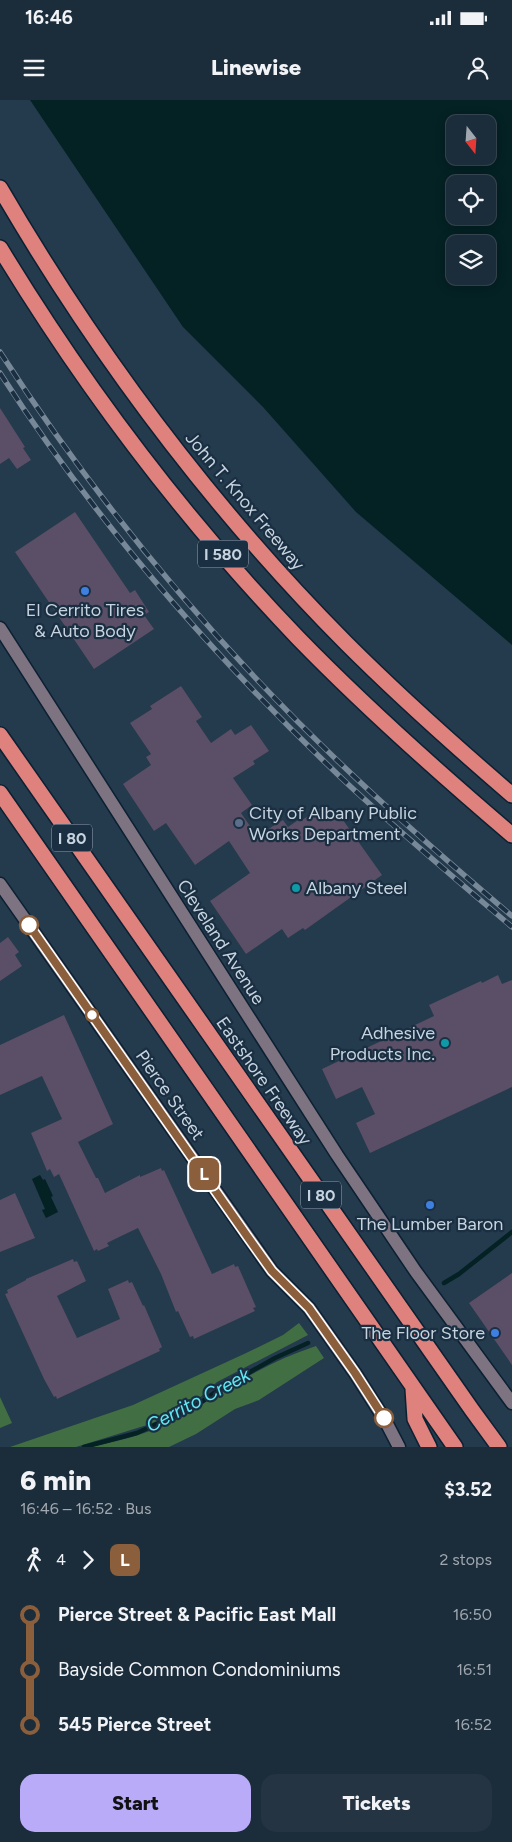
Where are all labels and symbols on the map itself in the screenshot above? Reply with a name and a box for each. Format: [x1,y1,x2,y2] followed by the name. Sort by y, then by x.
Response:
[446,115,496,165] north arrow
[181,427,310,575] street label: John T. Knox Freeway
[198,540,248,568] road number: I 580
[79,585,91,597] marker: El Cerrito Tires & Auto Body
[26,599,144,642] place label: El Cerrito Tires & Auto Body
[249,802,417,845] place label: City of Albany Public Works Department
[233,817,245,829] marker: City of Albany Public Works Department
[52,824,92,851] road number: I 80
[172,875,270,1009] street label: Cleveland Avenue
[306,877,407,899] place label: Albany Steel
[290,882,302,894] marker: Albany Steel
[19,915,39,935] unlabelled marker
[85,1008,99,1022] unlabelled marker
[211,1013,317,1150] street label: Eastshore Freeway
[330,1022,435,1065] place label: Adhesive Products Inc.
[439,1037,451,1049] marker: Adhesive Products Inc.
[131,1046,209,1144] street label: Pierce Street
[188,1158,220,1190] line badge: L
[301,1182,341,1208] road number: I 80
[424,1199,436,1211] marker: The Lumber Baron
[357,1213,503,1235] place label: The Lumber Baron
[361,1322,485,1344] place label: The Floor Store
[489,1327,501,1339] marker: The Floor Store
[142,1363,255,1437] water label: Cerrito Creek
[374,1408,394,1428] unlabelled marker

